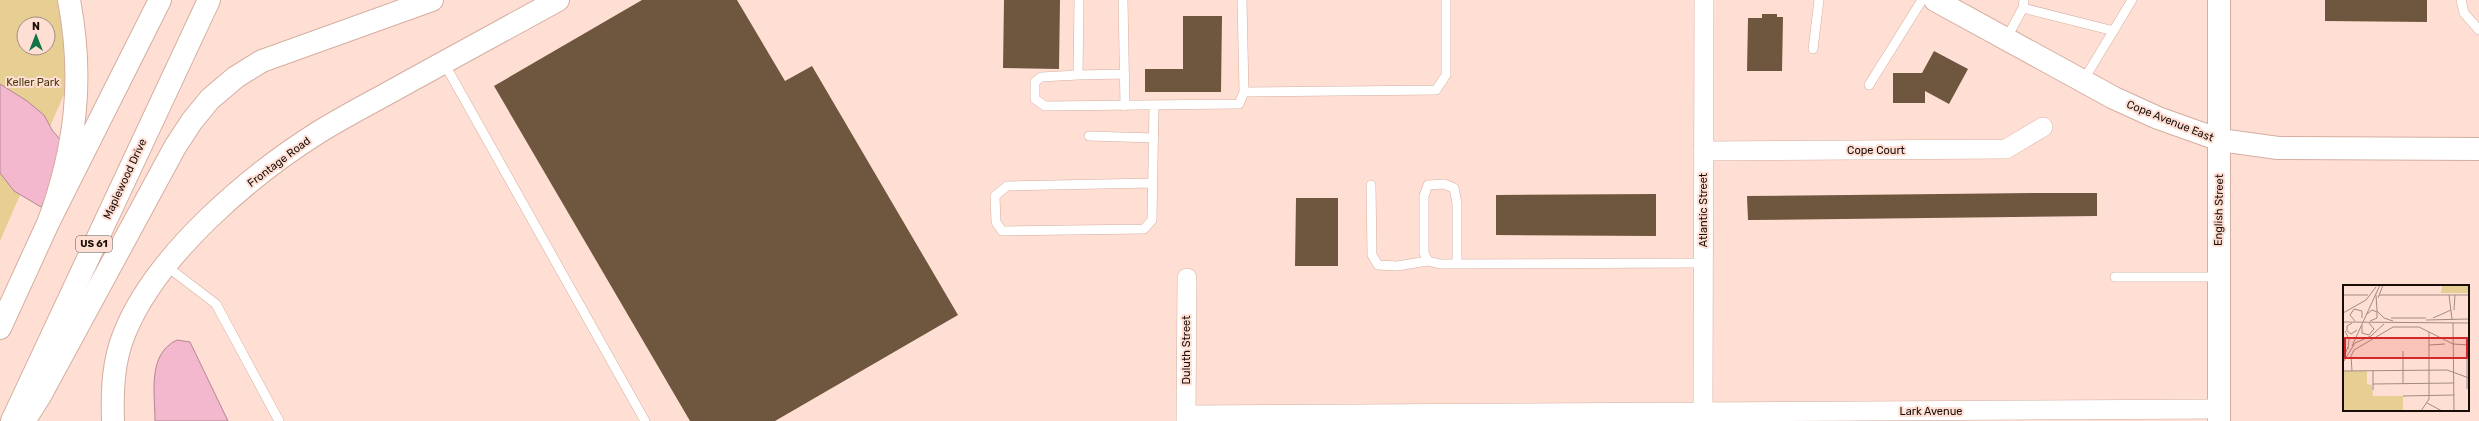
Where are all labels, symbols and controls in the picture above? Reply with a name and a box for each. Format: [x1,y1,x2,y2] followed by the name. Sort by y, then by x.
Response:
[16,16,56,56] north arrow
[32,20,40,33] text: N
[6,76,60,89] park label: Keller Park
[2125,98,2216,145] street label: Cope Avenue East
[245,134,313,190] street label: Frontage Road
[101,137,149,221] street label: Maplewood Drive
[1847,144,1906,157] street label: Cope Court
[1697,172,1710,247] street label: Atlantic Street
[2212,173,2226,246] street label: English Street
[76,236,112,252] road number: US 61
[2343,285,2469,411] inset map
[1180,315,1193,385] street label: Duluth Street
[1900,405,1962,418] street label: Lark Avenue

